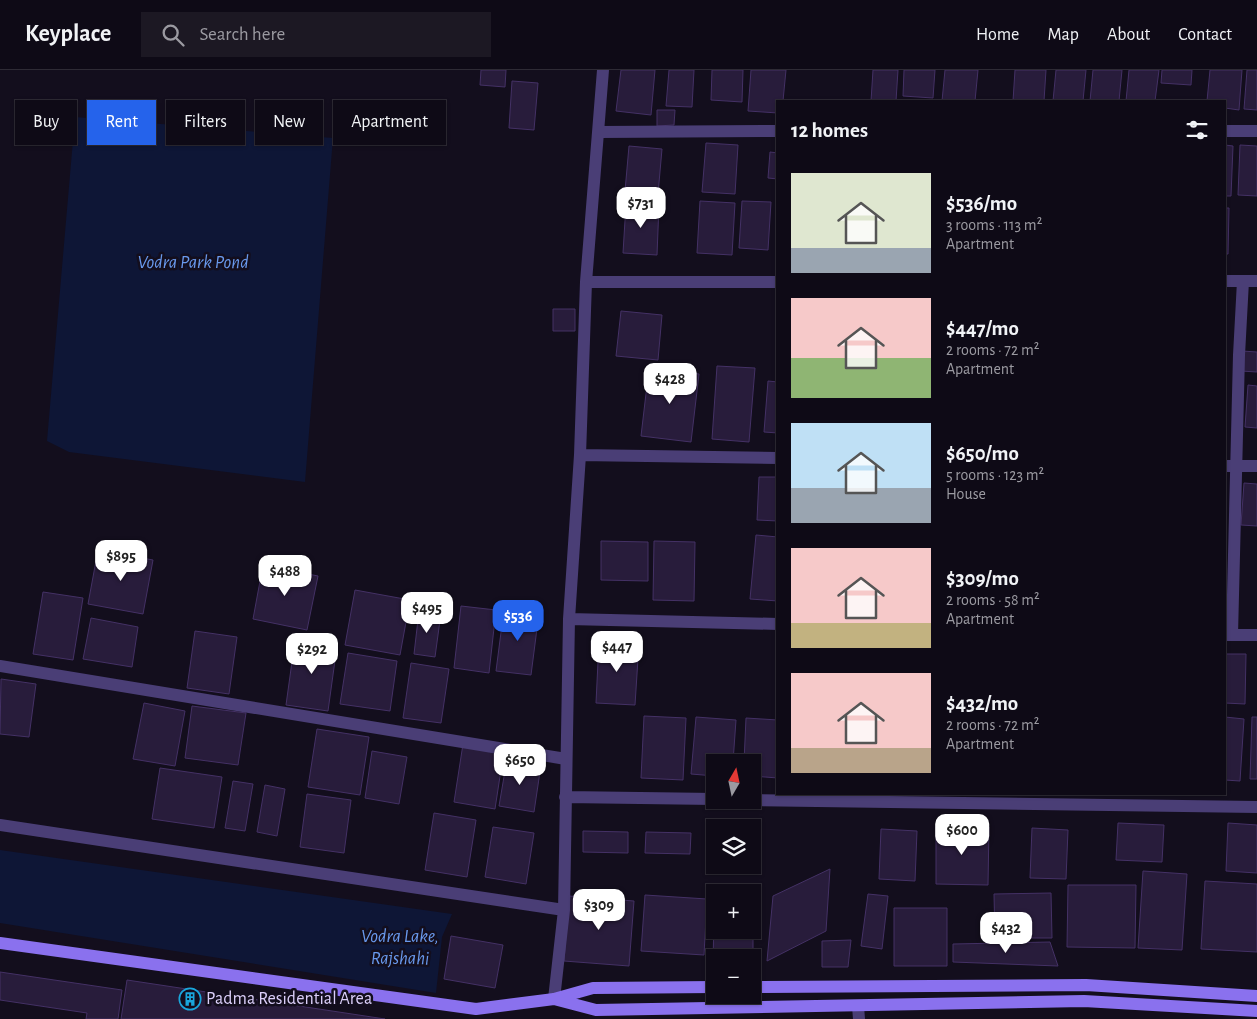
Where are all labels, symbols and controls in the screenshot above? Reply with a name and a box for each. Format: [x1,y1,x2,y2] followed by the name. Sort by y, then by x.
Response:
[141,12,491,57] search box
[159,21,187,49] icon: search
[25,22,111,46] text: Keyplace
[199,25,285,44] text: Search here
[976,26,1019,44] text: Home
[1047,26,1079,44] text: Map
[1107,26,1150,44] text: About
[1178,26,1232,44] text: Contact
[15,100,77,145] chip: Buy
[87,100,156,145] chip: Rent
[166,100,245,145] chip: Filters
[255,100,323,145] chip: New
[333,100,446,145] chip: Apartment
[1183,116,1211,144] icon: filters
[791,120,868,141] text: 12 homes
[611,186,671,229] pin: $731
[831,193,891,253] icon: home
[946,193,1017,214] text: $536/mo
[628,195,654,211] text: $731
[946,217,1042,233] text: 3 rooms · 113 m²
[946,236,1014,252] text: Apartment
[137,253,249,272] water label: Vodra Park Pond
[831,318,891,378] icon: home
[946,318,1019,339] text: $447/mo
[946,342,1039,358] text: 2 rooms · 72 m²
[946,361,1014,377] text: Apartment
[640,362,700,405] pin: $428
[655,371,685,387] text: $428
[831,443,891,503] icon: home
[946,443,1019,464] text: $650/mo
[946,467,1044,483] text: 5 rooms · 123 m²
[946,486,986,502] text: House
[91,540,151,582] pin: $895
[106,548,136,564] text: $895
[255,554,315,597] pin: $488
[269,563,301,579] text: $488
[831,568,891,628] icon: home
[946,568,1019,589] text: $309/mo
[397,592,457,634] pin: $495
[946,592,1040,608] text: 2 rooms · 58 m²
[412,600,442,616] text: $495
[488,600,548,642] pin: $536
[504,608,532,624] text: $536
[946,611,1014,627] text: Apartment
[587,630,647,673] pin: $447
[282,632,342,675] pin: $292
[602,639,632,655] text: $447
[297,641,327,657] text: $292
[831,693,891,753] icon: home
[946,693,1018,714] text: $432/mo
[946,717,1039,733] text: 2 rooms · 72 m²
[946,736,1014,752] text: Apartment
[490,744,550,786] pin: $650
[505,752,535,768] text: $650
[706,754,761,809] north arrow
[706,754,761,1004] map controls
[932,814,992,856] pin: $600
[706,819,761,874] button: layers
[946,822,978,838] text: $600
[706,884,761,939] button: +
[569,888,629,931] pin: $309
[584,897,614,913] text: $309
[976,912,1036,954] pin: $432
[991,920,1021,936] text: $432
[361,927,439,968] water label: Vodra Lake, Rajshahi
[706,949,761,1004] button: −
[178,987,202,1011] building icon: Padma Residential Area
[206,990,372,1008] place label: Padma Residential Area

